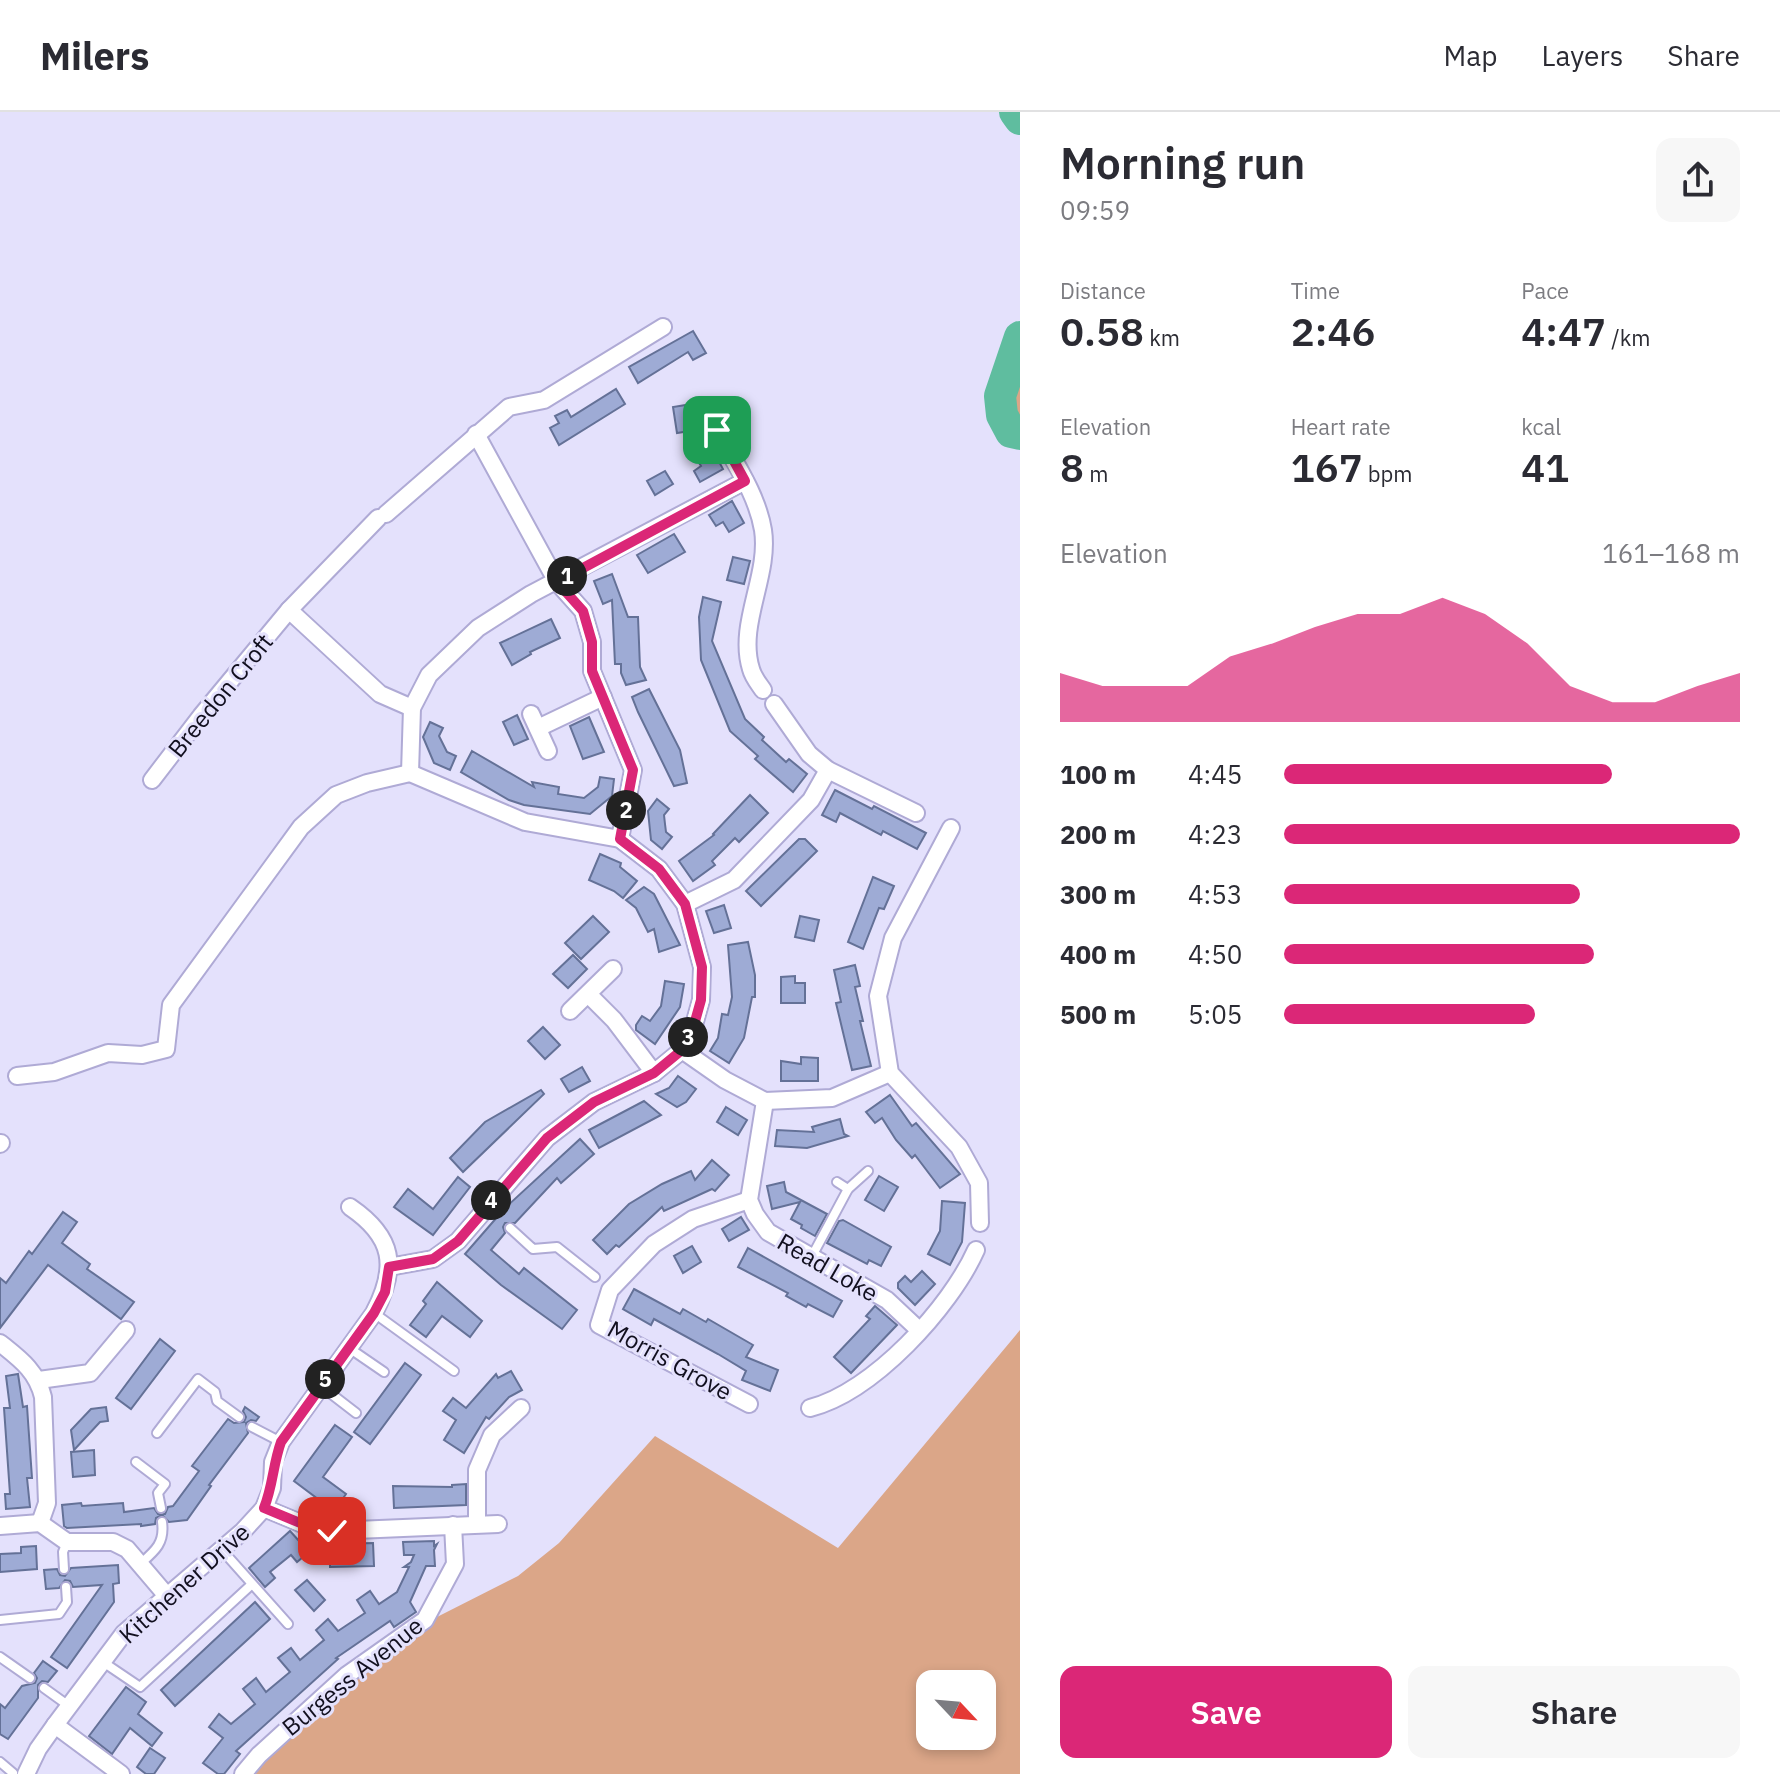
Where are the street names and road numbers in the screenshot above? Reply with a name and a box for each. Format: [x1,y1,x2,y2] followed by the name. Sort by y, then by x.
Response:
[160,626,280,764] street label: Breedon Croft
[772,1225,884,1309] street label: Read Loke
[602,1313,738,1407] street label: Morris Grove
[112,1516,256,1650] street label: Kitchener Drive
[275,1609,429,1743] street label: Burgess Avenue

